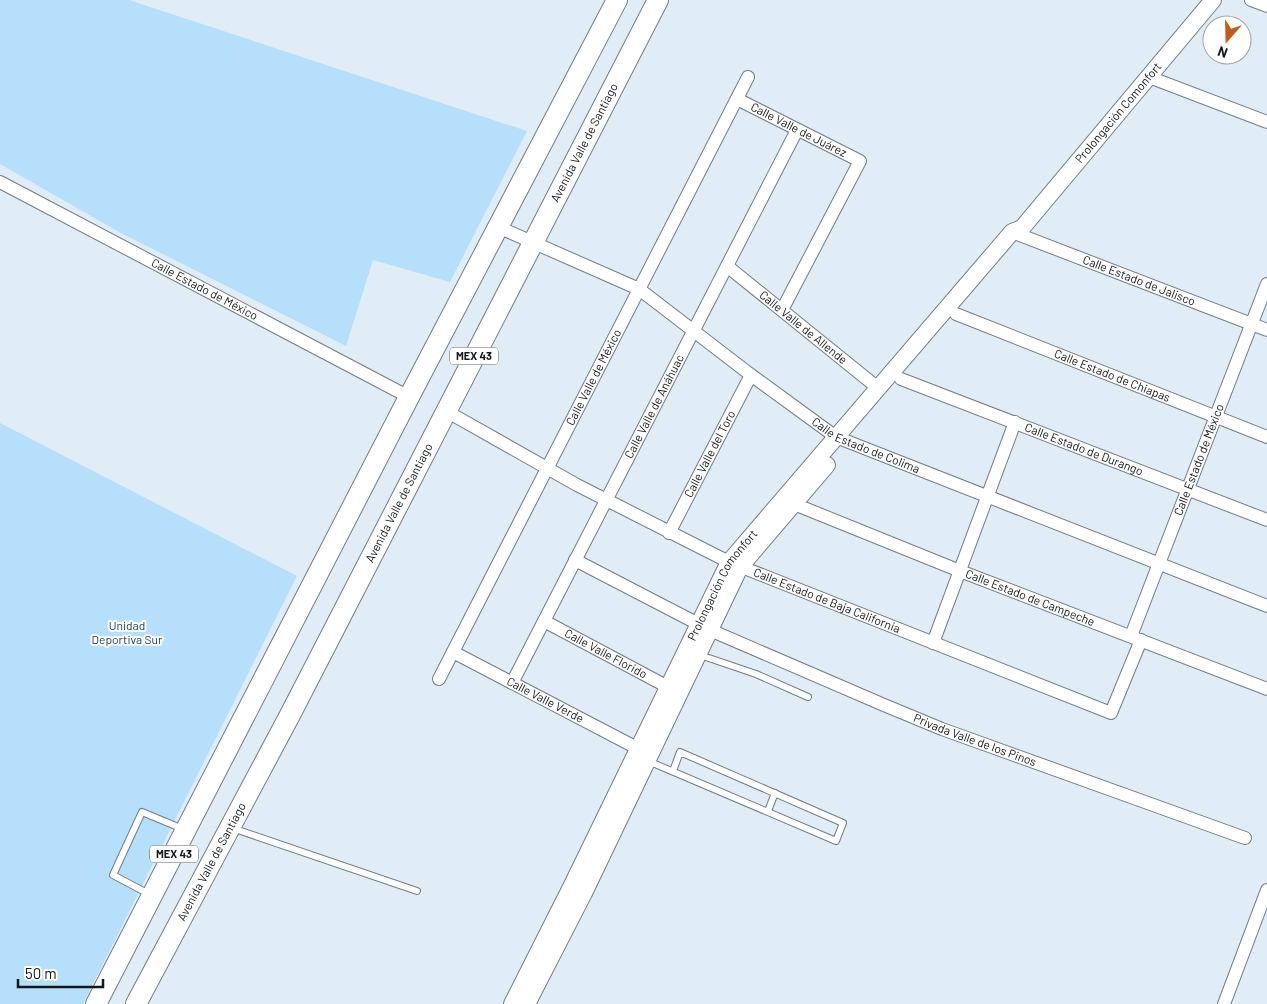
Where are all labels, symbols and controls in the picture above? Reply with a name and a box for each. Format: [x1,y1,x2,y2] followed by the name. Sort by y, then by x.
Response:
[1202,15,1252,65] north arrow
[1215,43,1230,62] text: N
[1072,59,1164,165] street label: Prolongación Comonfort
[547,80,620,204] street label: Avenida Valle de Santiago
[749,99,849,159] street label: Calle Valle de Juárez
[1081,252,1198,308] street label: Calle Estado de Jalisco
[149,255,261,322] street label: Calle Estado de México
[757,287,851,366] street label: Calle Valle de Allende
[562,326,623,427] street label: Calle Valle de México
[1053,346,1173,404] street label: Calle Estado de Chiapas
[450,348,498,364] road number: MEX 43
[621,352,686,461] street label: Calle Valle de Anáhuac
[1170,402,1226,517] street label: Calle Estado de México
[681,408,737,499] street label: Calle Valle del Toro
[810,414,922,475] street label: Calle Estado de Colima
[1023,419,1145,478] street label: Calle Estado de Durango
[362,441,435,564] street label: Avenida Valle de Santiago
[684,526,760,643] street label: Prolongación Comonfort
[752,564,903,635] street label: Calle Estado de Baja California
[964,566,1097,628] street label: Calle Estado de Campeche
[92,618,163,646] park label: Unidad Deportiva Sur
[563,625,650,681] street label: Calle Valle Florido
[505,673,587,725] street label: Calle Valle Verde
[912,710,1039,768] street label: Privada Valle de los Pinos
[174,800,248,923] street label: Avenida Valle de Santiago
[150,846,198,862] road number: MEX 43
[18,956,102,988] scale bar
[25,964,57,982] text: 50 m

